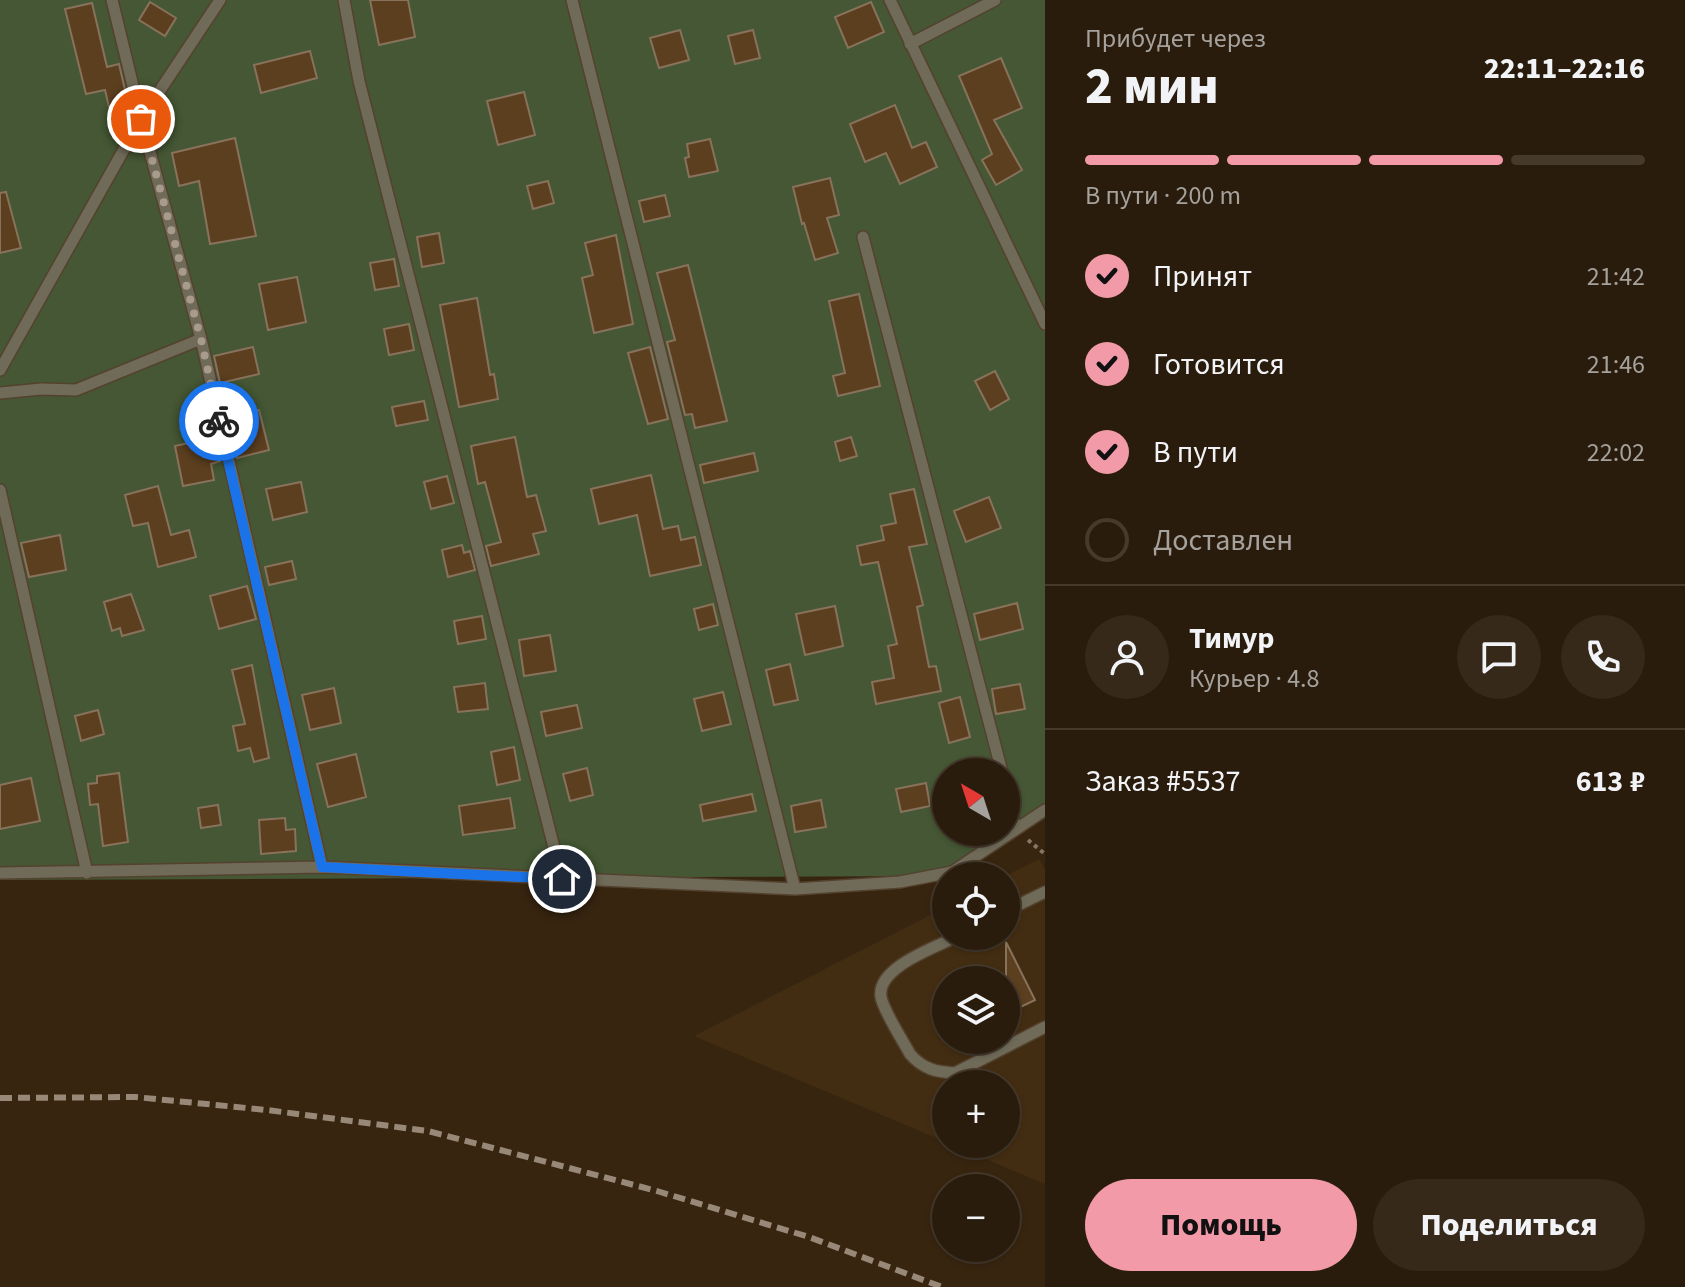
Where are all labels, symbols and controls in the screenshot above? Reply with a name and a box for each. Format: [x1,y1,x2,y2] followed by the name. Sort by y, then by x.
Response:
[1085,20,1266,57] text: Прибудет через
[1484,47,1645,90] text: 22:11–22:16
[1085,50,1219,124] text: 2 мин
[107,85,175,153] pin
[119,97,163,141] icon: bag
[1085,177,1241,214] text: В пути · 200 m
[1085,254,1129,298] icon: check
[1153,255,1252,298] text: Принят
[1587,258,1645,295] text: 21:42
[1085,342,1129,386] icon: check
[1153,343,1285,386] text: Готовится
[1587,346,1645,383] text: 21:46
[179,381,259,461] courier
[197,399,241,443] icon: bike
[1085,430,1129,474] icon: check
[1153,431,1238,474] text: В пути
[1587,434,1645,471] text: 22:02
[1153,519,1293,562] text: Доставлен
[1085,615,1169,699] button: person
[1457,615,1541,699] button: chat
[1561,615,1645,699] button: phone
[1189,617,1275,660] text: Тимур
[1189,660,1319,697] text: Курьер · 4.8
[932,758,1020,846] north arrow
[932,758,1020,1262] map controls
[1085,760,1241,803] text: Заказ #5537
[1576,760,1645,803] text: 613 ₽
[528,845,596,913] pin
[540,857,584,901] icon: home
[932,862,1020,950] button: locate
[932,966,1020,1054] button: layers
[932,1070,1020,1158] button: +
[932,1174,1020,1262] button: −
[1085,1179,1357,1271] button: Помощь
[1373,1179,1645,1271] button: Поделиться

